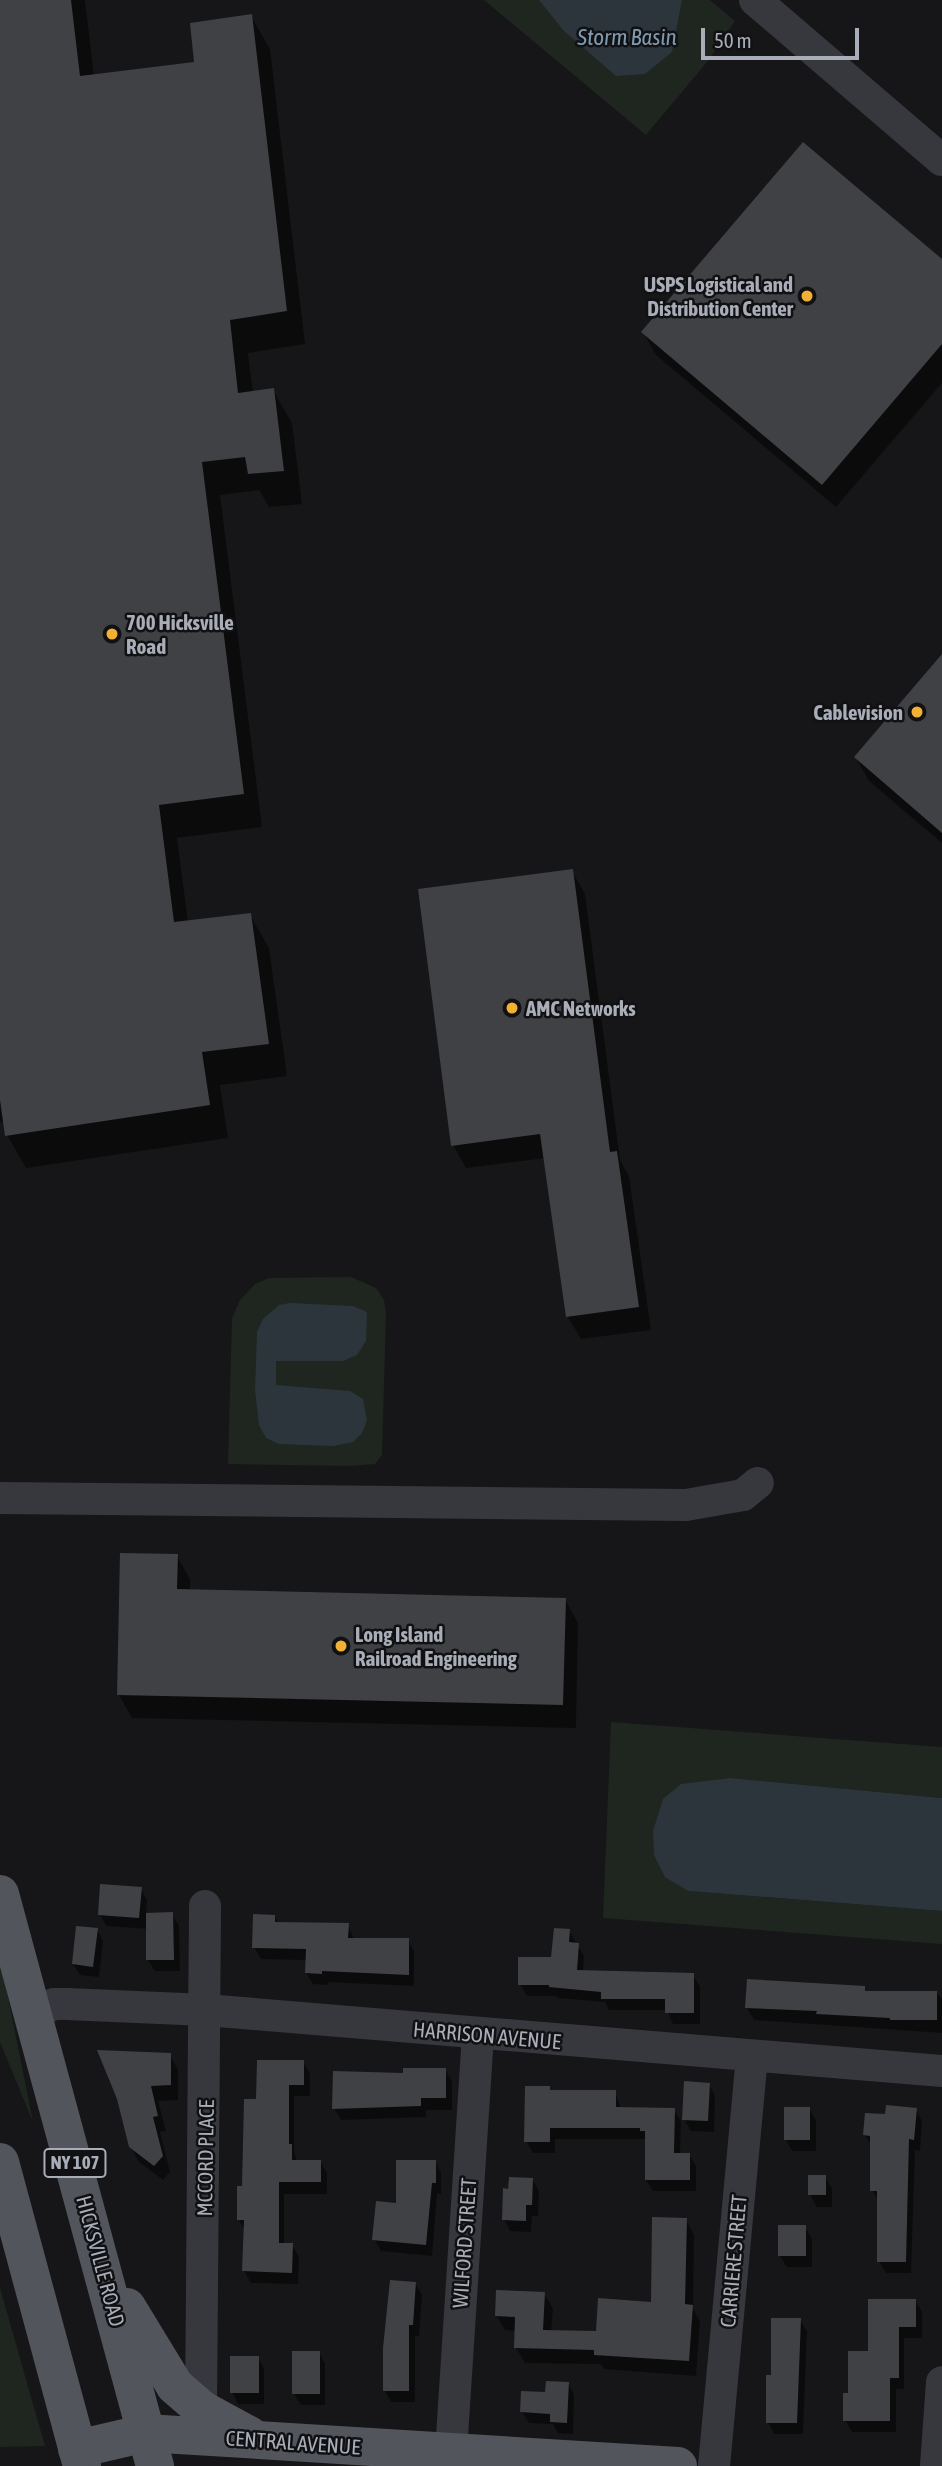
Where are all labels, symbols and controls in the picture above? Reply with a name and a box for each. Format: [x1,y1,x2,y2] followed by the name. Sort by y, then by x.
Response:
[704,14,862,58] scale bar
[577,23,677,51] water label: Storm Basin
[714,28,752,52] text: 50 m
[644,271,793,321] place label: USPS Logistical and Distribution Center
[799,288,815,304] marker: USPS Logistical and Distribution Center
[126,609,234,659] place label: 700 Hicksville Road
[104,626,120,642] marker: 700 Hicksville Road
[813,699,903,725] place label: Cablevision
[909,704,925,720] marker: Cablevision
[526,995,636,1021] place label: AMC Networks
[504,1000,520,1016] marker: AMC Networks
[355,1621,517,1671] place label: Long Island Railroad Engineering
[333,1638,349,1654] marker: Long Island Railroad Engineering
[412,2016,562,2054] street label: HARRISON AVENUE
[191,2099,219,2217] street label: MCCORD PLACE
[42,2148,108,2178] road number: NY 107
[447,2177,481,2309] street label: WILFORD STREET
[71,2193,131,2329] street label: HICKSVILLE ROAD
[715,2194,751,2328] street label: CARRIERE STREET
[225,2425,361,2459] street label: CENTRAL AVENUE

